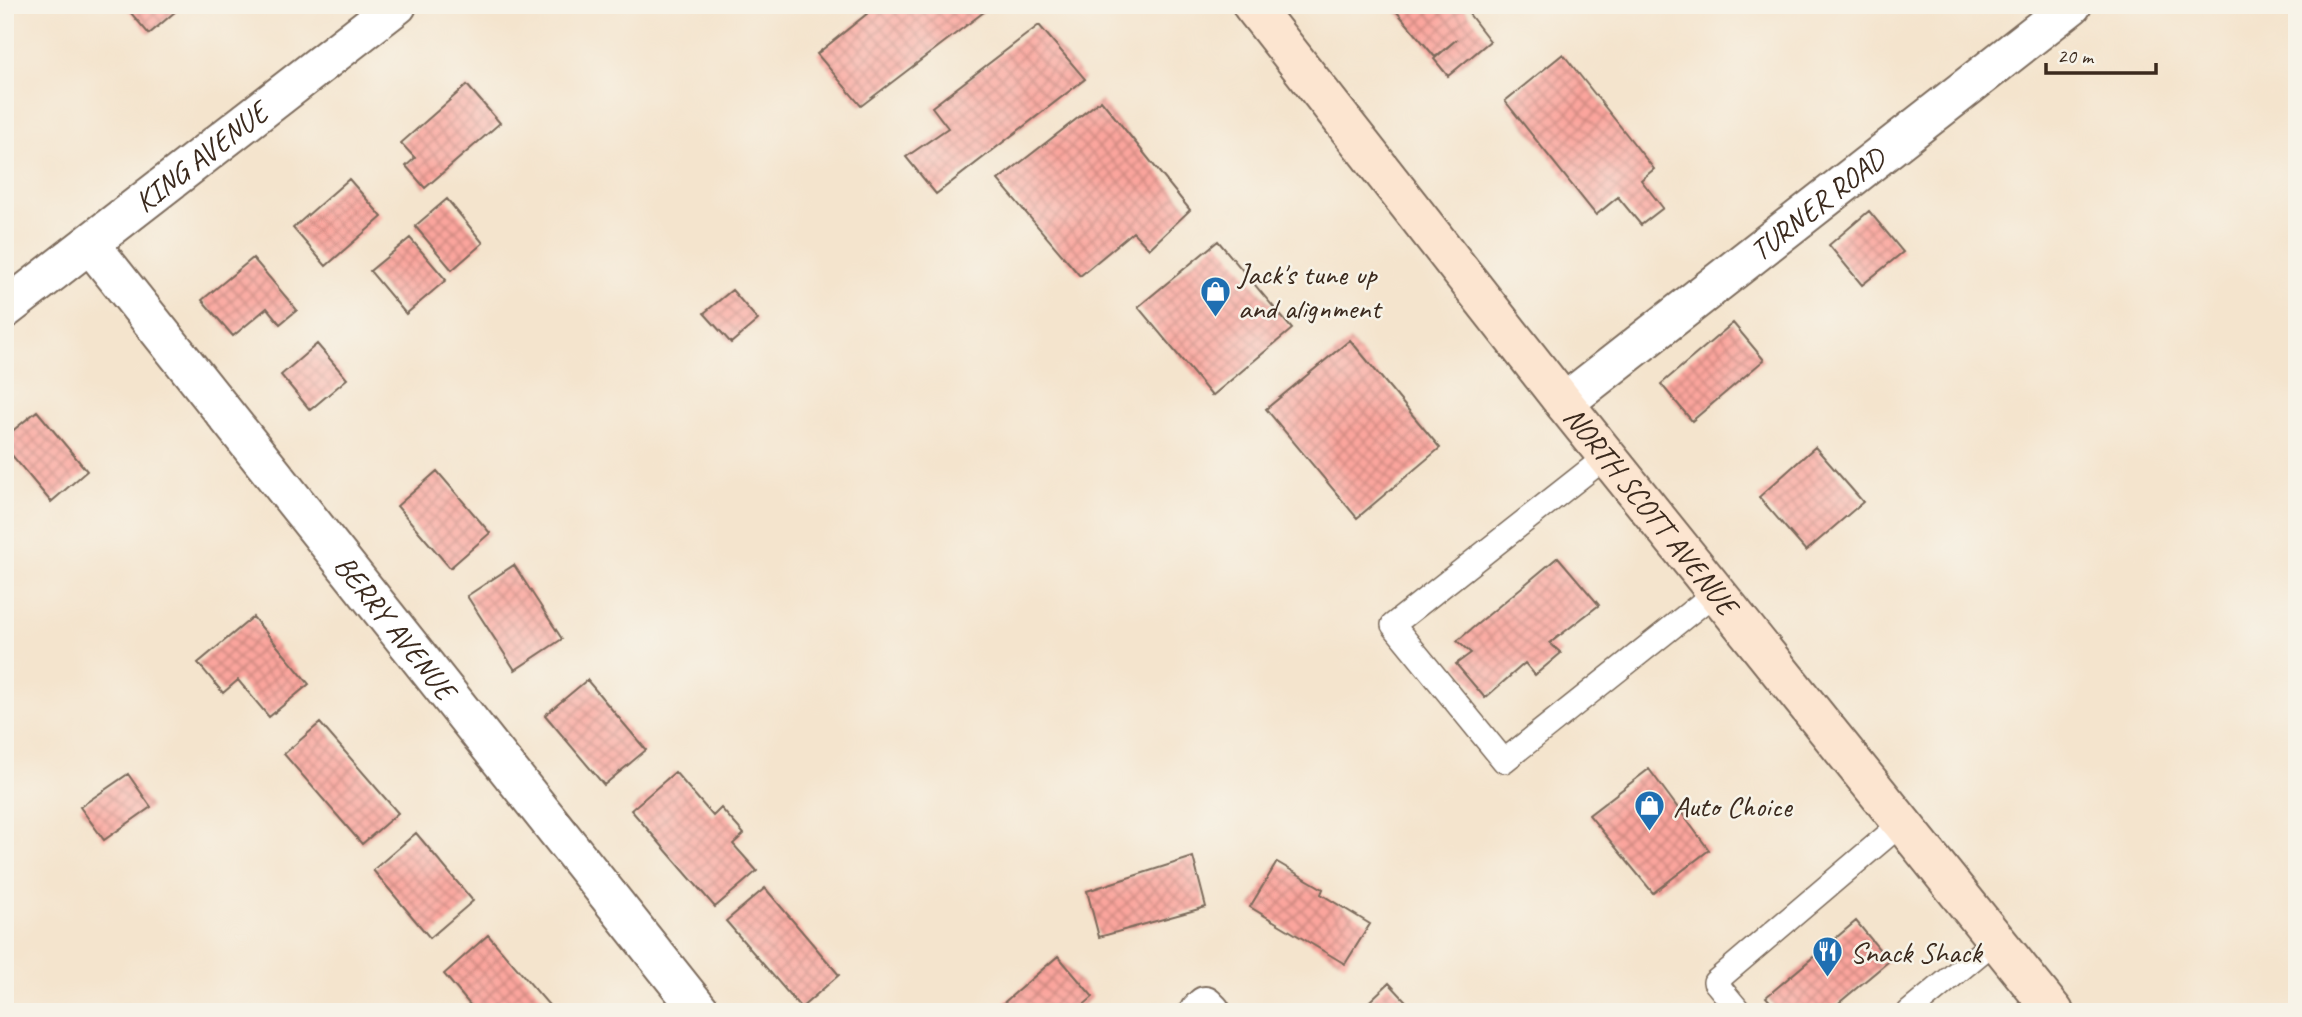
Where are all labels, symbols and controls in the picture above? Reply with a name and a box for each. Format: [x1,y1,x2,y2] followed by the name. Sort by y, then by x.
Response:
[2046,32,2157,76] scale bar
[2057,43,2095,69] text: 20 m
[127,91,278,221] street label: KING AVENUE
[1742,138,1895,269] street label: TURNER ROAD
[1236,255,1384,327] place label: Jack's tune up and alignment
[1198,274,1232,318] shop icon: Jack's tune up and alignment
[1555,399,1748,625] street label: NORTH SCOTT AVENUE
[326,548,466,710] street label: BERRY AVENUE
[1673,787,1794,825] place label: Auto Choice
[1633,789,1667,833] shop icon: Auto Choice
[1850,933,1983,971] place label: Snack Shack
[1810,935,1844,979] restaurant icon: Snack Shack

